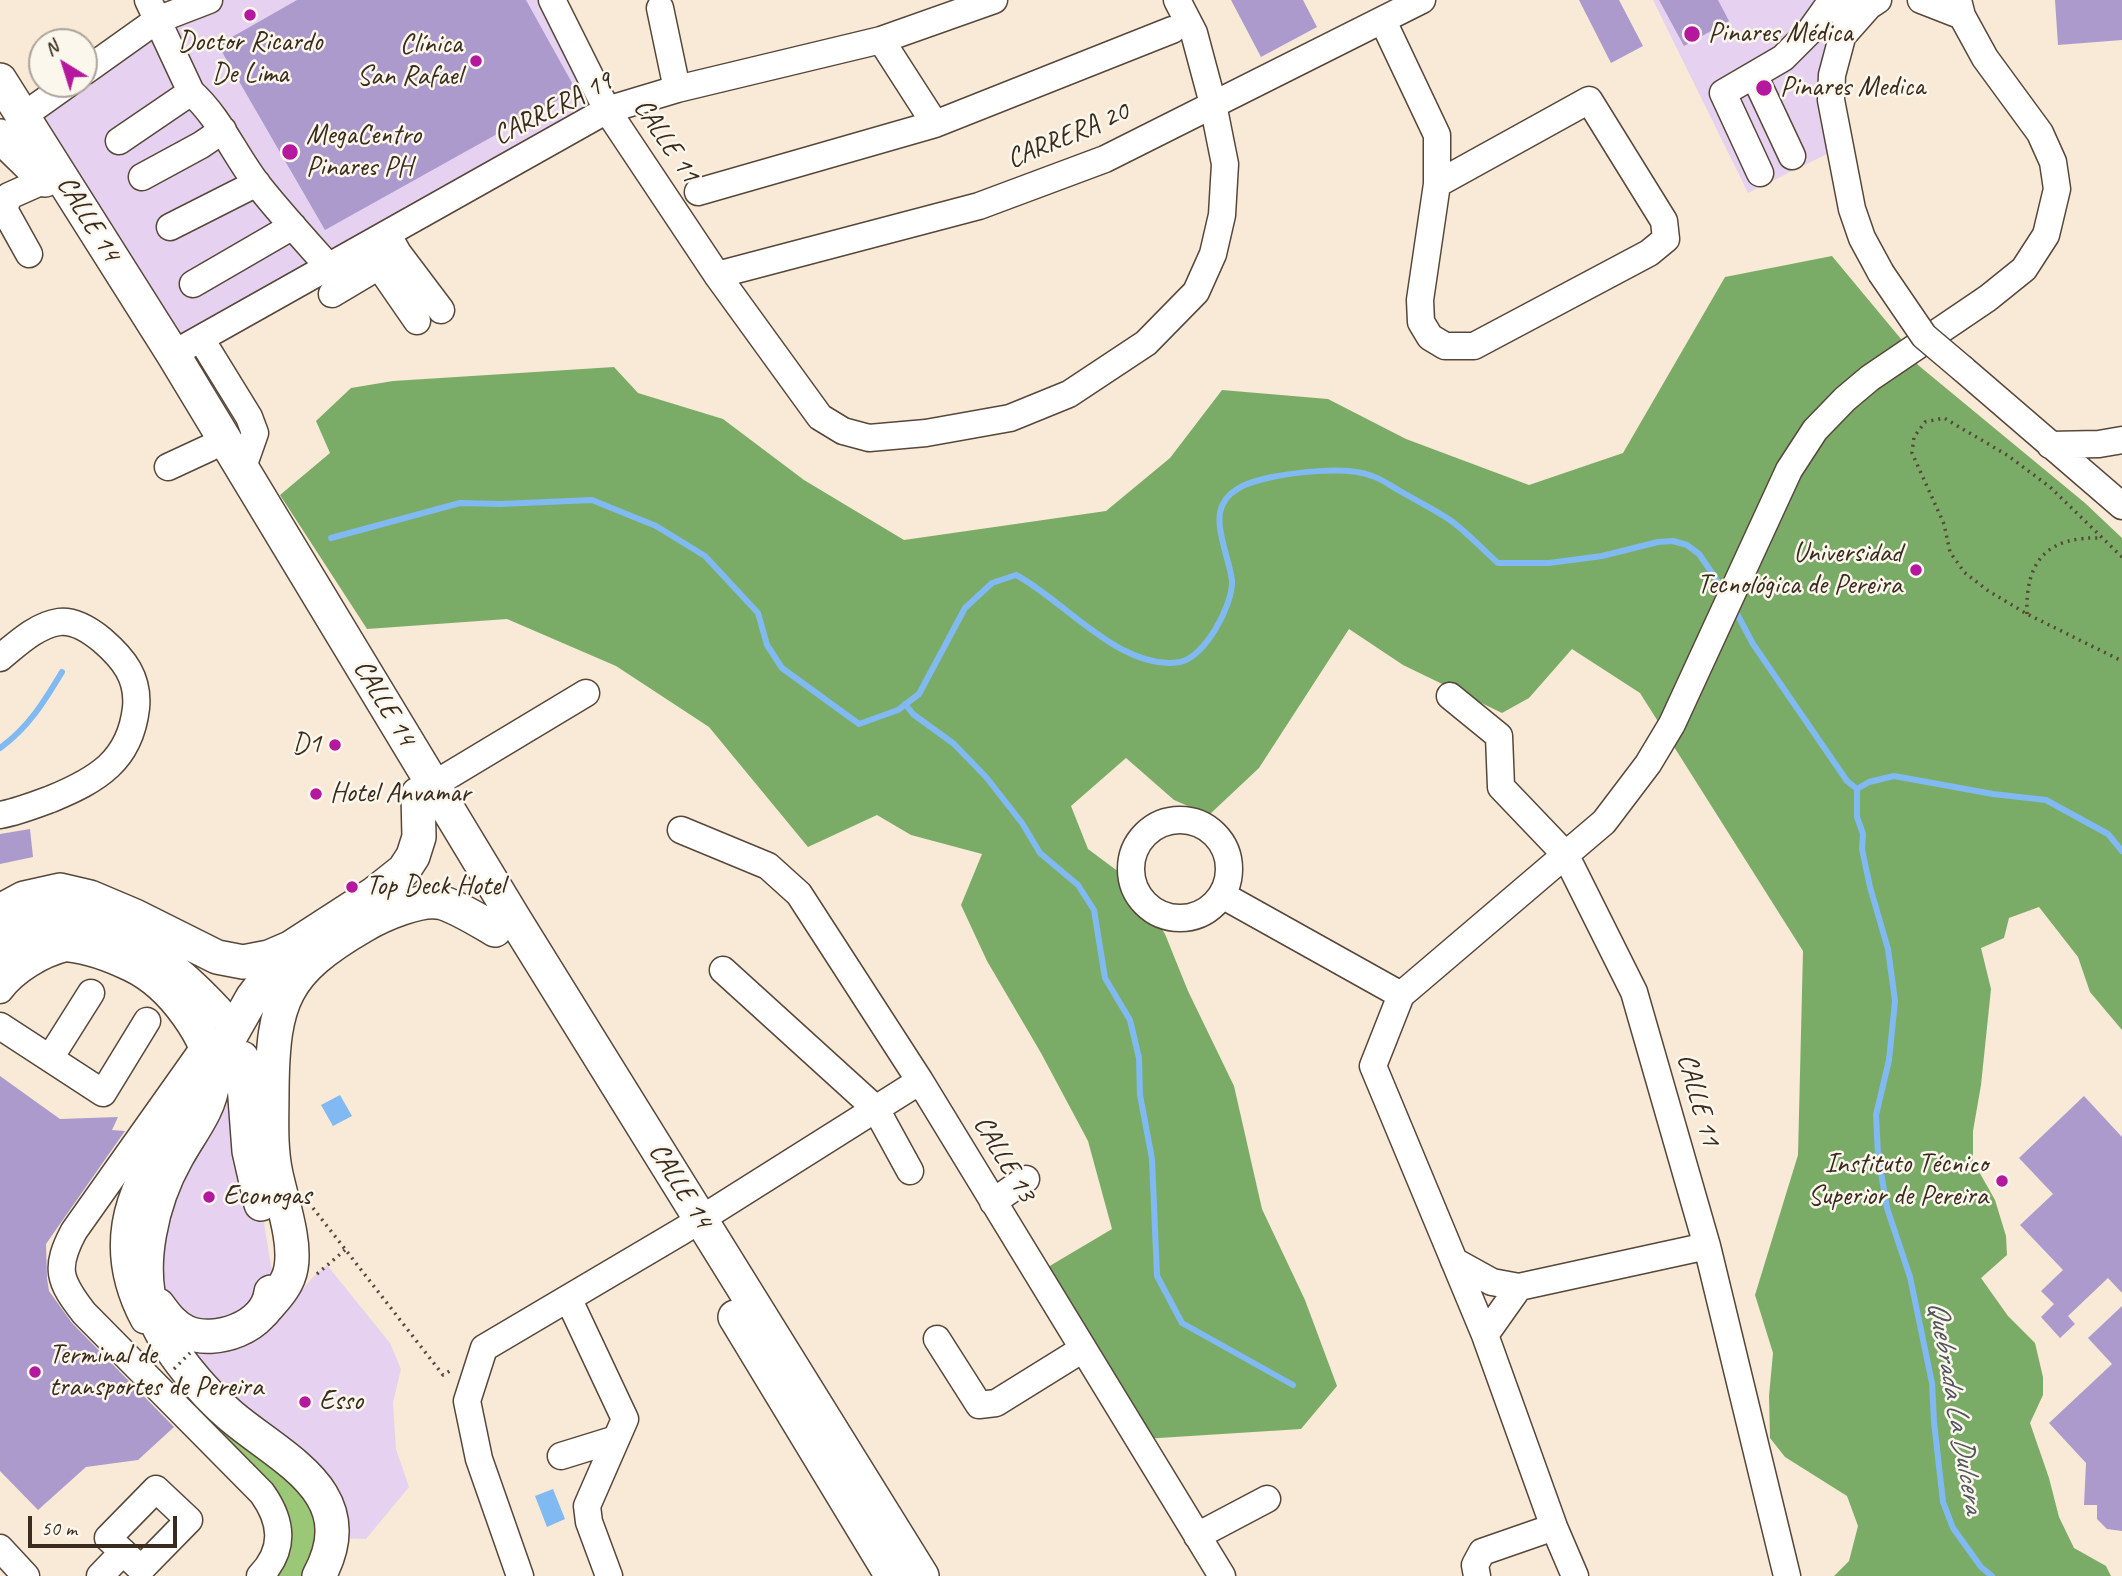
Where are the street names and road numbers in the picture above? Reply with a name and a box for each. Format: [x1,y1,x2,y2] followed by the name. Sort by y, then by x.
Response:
[488,65,618,153] street label: CARRERA 19
[626,92,706,190] street label: CALLE 11
[1002,95,1134,177] street label: CARRERA 20
[49,170,127,268] street label: CALLE 14
[345,654,423,752] street label: CALLE 14
[1669,1050,1727,1150] street label: CALLE 11
[965,1110,1043,1208] street label: CALLE 13
[641,1137,719,1235] street label: CALLE 14

